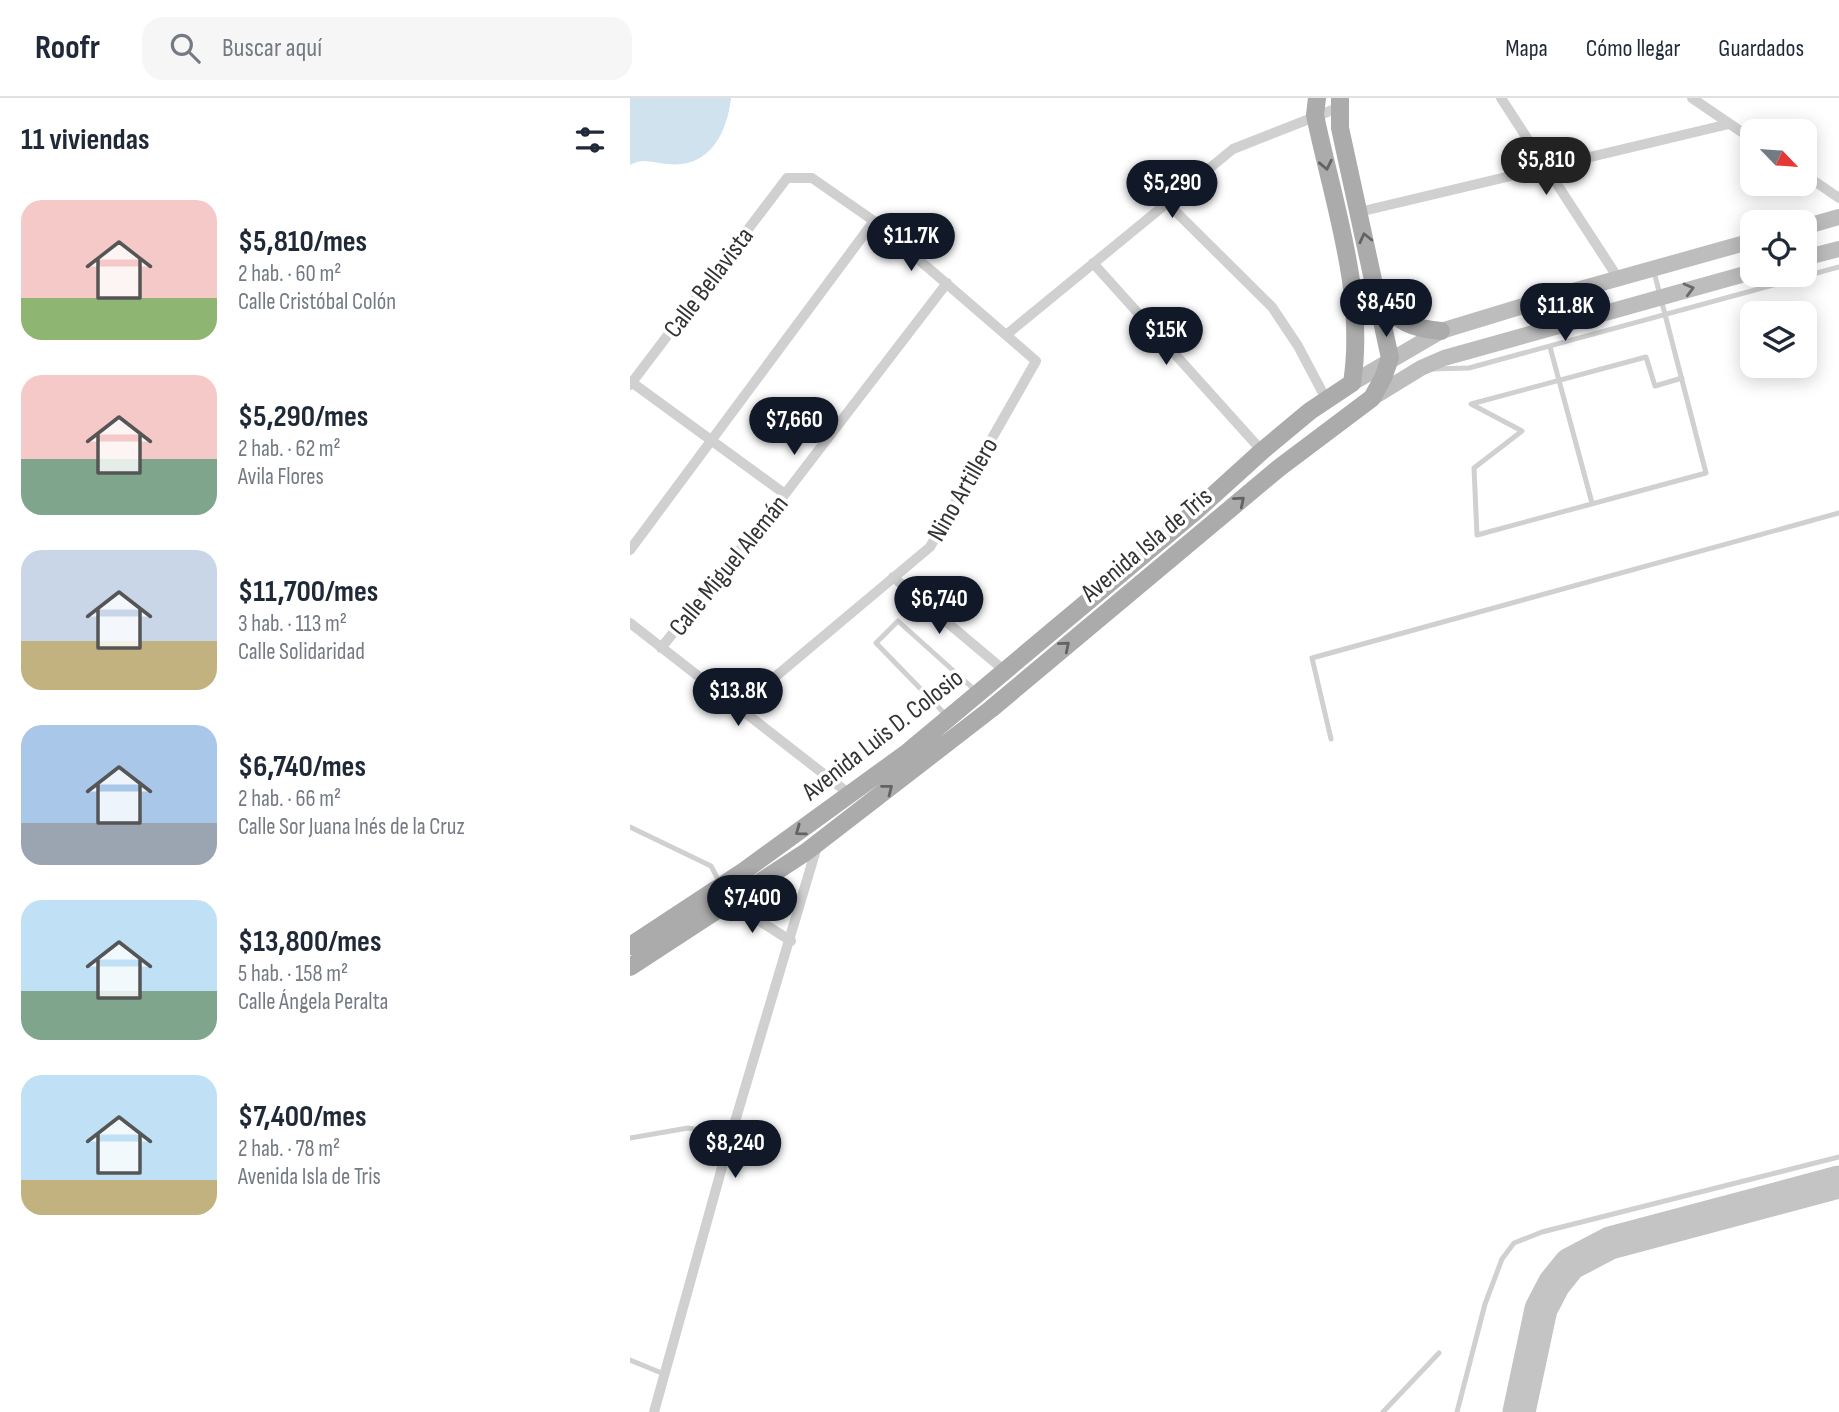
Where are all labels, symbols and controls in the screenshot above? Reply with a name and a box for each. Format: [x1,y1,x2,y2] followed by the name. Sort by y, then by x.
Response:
[142,17,632,80] search box
[35,28,100,68] text: Roofr
[166,29,204,67] icon: search
[222,33,322,64] text: Buscar aquí
[1505,34,1548,63] text: Mapa
[1586,34,1680,63] text: Cómo llegar
[1718,34,1804,63] text: Guardados
[1740,119,1816,196] north arrow
[1740,119,1817,378] map controls
[571,121,609,159] icon: filters
[21,122,150,158] text: 11 viviendas
[1489,138,1603,197] pin: $5,810
[1517,146,1575,174] text: $5,810
[1317,159,1332,171] one-way arrow
[1115,160,1229,220] pin: $5,290
[1142,169,1202,197] text: $5,290
[1740,210,1817,287] button: locate
[854,214,968,273] pin: $11.7K
[658,222,761,344] street label: Calle Bellavista
[883,222,939,250] text: $11.7K
[238,224,367,260] text: $5,810/mes
[77,228,161,312] icon: home
[1359,233,1374,245] one-way arrow
[238,260,341,288] text: 2 hab. · 60 m²
[1329,280,1443,339] pin: $8,450
[1683,283,1695,297] one-way arrow
[1508,284,1622,343] pin: $11.8K
[238,288,396,316] text: Calle Cristóbal Colón
[1356,288,1416,316] text: $8,450
[1536,292,1594,320] text: $11.8K
[1740,301,1817,378] button: layers
[1125,308,1207,367] pin: $15K
[1145,316,1187,344] text: $15K
[737,398,851,457] pin: $7,660
[238,399,368,435] text: $5,290/mes
[77,403,161,487] icon: home
[765,406,823,434] text: $7,660
[921,433,1005,547] street label: Nino Artillero
[238,435,341,463] text: 2 hab. · 62 m²
[238,463,324,491] text: Avila Flores
[1074,481,1219,610] street label: Avenida Isla de Tris
[663,489,795,643] street label: Calle Miguel Alemán
[1232,496,1244,509] one-way arrow
[238,574,378,610] text: $11,700/mes
[882,576,996,636] pin: $6,740
[77,578,161,662] icon: home
[910,585,968,613] text: $6,740
[238,610,347,638] text: 3 hab. · 113 m²
[238,638,365,666] text: Calle Solidaridad
[1056,642,1069,654] one-way arrow
[795,663,970,808] street label: Avenida Luis D. Colosio
[681,668,795,728] pin: $13.8K
[709,677,767,705] text: $13.8K
[238,749,366,785] text: $6,740/mes
[77,753,161,837] icon: home
[880,784,892,797] one-way arrow
[238,785,341,813] text: 2 hab. · 66 m²
[238,813,465,841] text: Calle Sor Juana Inés de la Cruz
[795,823,808,835] one-way arrow
[695,876,809,935] pin: $7,400
[723,884,781,912] text: $7,400
[238,924,381,960] text: $13,800/mes
[77,928,161,1012] icon: home
[238,960,348,988] text: 5 hab. · 158 m²
[238,988,388,1016] text: Calle Ángela Peralta
[238,1099,367,1135] text: $7,400/mes
[77,1103,161,1187] icon: home
[678,1121,792,1180] pin: $8,240
[705,1129,765,1157] text: $8,240
[238,1135,340,1163] text: 2 hab. · 78 m²
[238,1163,381,1191] text: Avenida Isla de Tris

